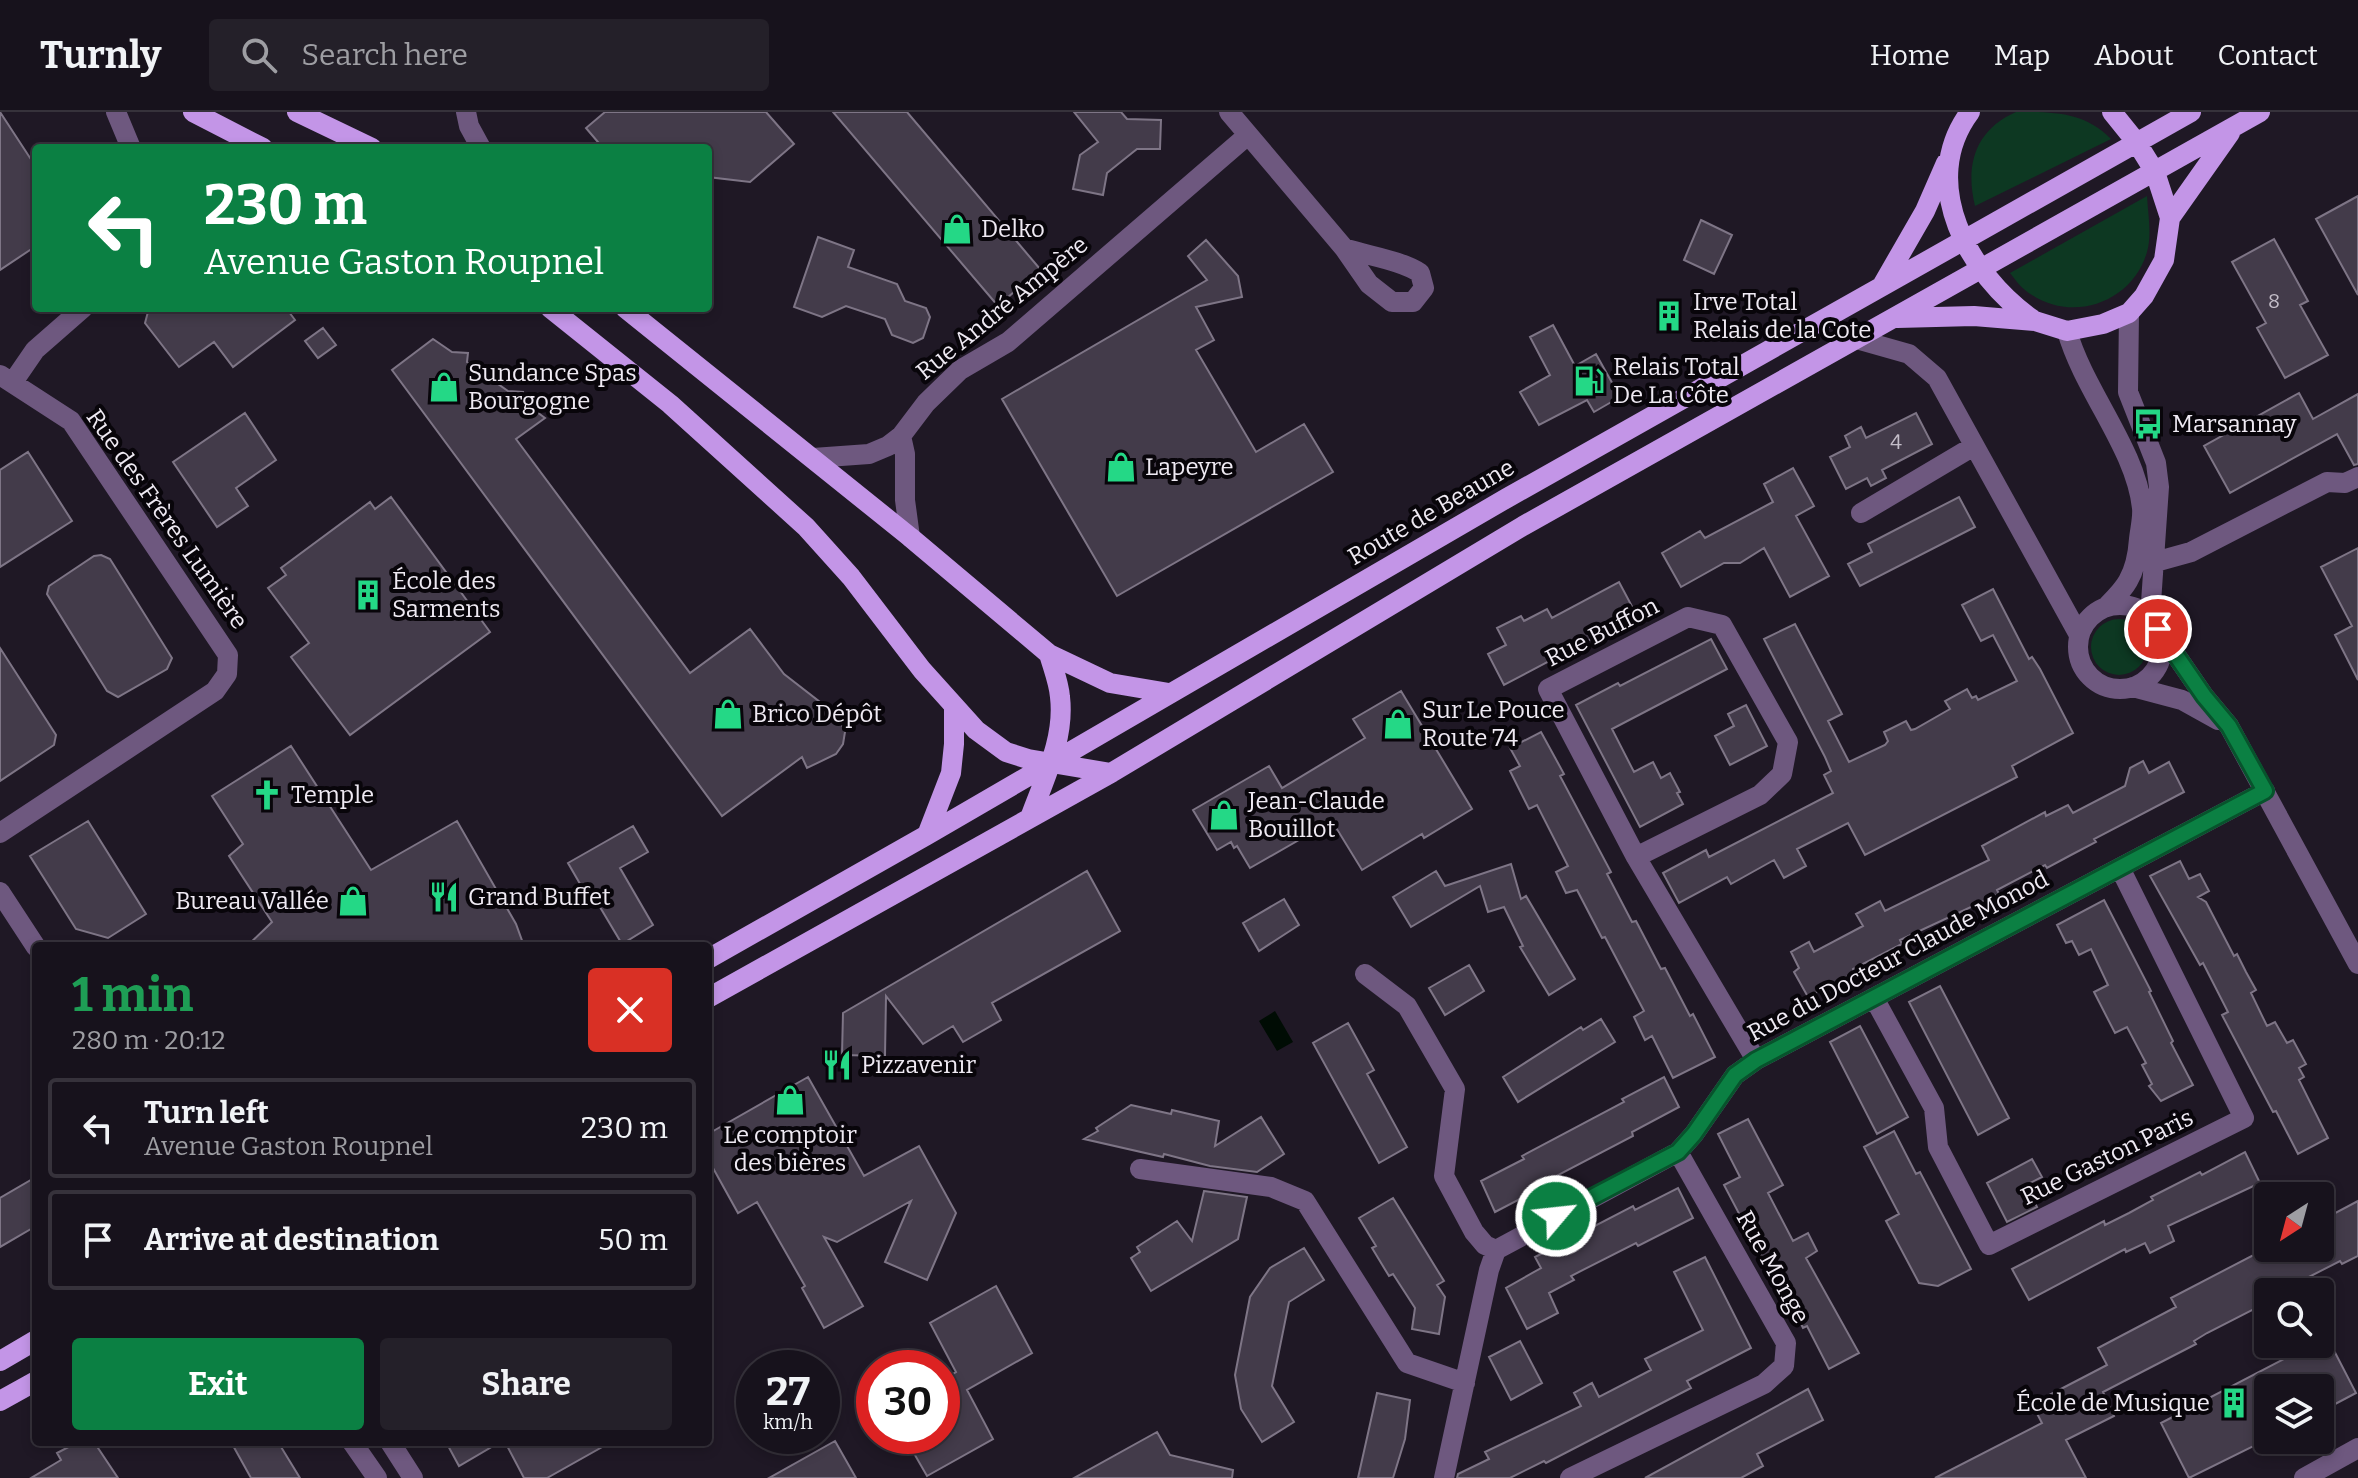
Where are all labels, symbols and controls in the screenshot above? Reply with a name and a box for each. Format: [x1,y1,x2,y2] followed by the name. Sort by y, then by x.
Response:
[209,19,769,91] search box
[40,32,161,78] text: Turnly
[237,33,281,77] icon: search
[301,37,468,73] text: Search here
[1870,39,1950,72] text: Home
[1994,39,2050,72] text: Map
[2094,39,2174,72] text: About
[2218,39,2318,72] text: Contact
[204,172,367,239] text: 230 m
[72,176,176,280] icon: left
[940,212,974,246] shop icon: Delko
[981,215,1045,243] place label: Delko
[911,230,1093,386] street label: Rue André Ampère
[204,240,604,284] text: Avenue Gaston Roupnel
[1693,288,1871,344] place label: Irve Total Relais de la Cote
[2268,289,2280,313] house number: 8
[1652,299,1686,333] building icon: Irve Total Relais de la Cote
[1613,353,1740,409] place label: Relais Total De La Côte
[468,359,637,415] place label: Sundance Spas Bourgogne
[1572,364,1606,398] fuel station icon: Relais Total De La Côte
[427,370,461,404] shop icon: Sundance Spas Bourgogne
[80,404,254,634] street label: Rue des Frères Lumière
[2131,407,2165,441] bus stop icon: Marsannay
[2172,410,2297,438] place label: Marsannay
[1890,430,1902,454] house number: 4
[1104,450,1138,484] shop icon: Lapeyre
[1145,453,1234,481] place label: Lapeyre
[1343,453,1519,571] street label: Route de Beaune
[392,566,500,623] place label: École des Sarments
[351,578,385,612] building icon: École des Sarments
[1541,592,1663,672] street label: Rue Buffon
[2124,595,2192,663] pin
[2136,607,2180,651] icon: arrive
[1422,696,1565,752] place label: Sur Le Pouce Route 74
[711,697,745,731] shop icon: Brico Dépôt
[752,700,882,728] place label: Brico Dépôt
[1381,707,1415,741] shop icon: Sur Le Pouce Route 74
[250,778,284,812] church icon: Temple
[291,781,374,809] place label: Temple
[1247,787,1385,843] place label: Jean-Claude Bouillot
[1207,798,1241,832] shop icon: Jean-Claude Bouillot
[1743,865,2053,1047] street label: Rue du Docteur Claude Monod
[427,880,461,914] restaurant icon: Grand Buffet
[468,883,611,911] place label: Grand Buffet
[336,884,370,918] shop icon: Bureau Vallée
[175,887,329,915] place label: Bureau Vallée
[72,966,193,1024] text: 1 min
[588,968,672,1052] button: close
[72,1025,225,1056] text: 280 m · 20:12
[820,1048,854,1082] restaurant icon: Pizzavenir
[861,1051,976,1079] place label: Pizzavenir
[773,1083,807,1117] shop icon: Le comptoir des bières
[144,1095,269,1131] text: Turn left
[2016,1103,2198,1211] street label: Rue Gaston Paris
[76,1106,120,1150] icon: left
[581,1110,668,1146] text: 230 m
[723,1121,857,1177] place label: Le comptoir des bières
[144,1131,433,1162] text: Avenue Gaston Roupnel
[1514,1174,1598,1258] position arrow
[2254,1182,2334,1262] north arrow
[2254,1182,2334,1454] map controls
[1731,1206,1815,1328] street label: Rue Monge
[76,1218,120,1262] icon: arrive
[144,1222,439,1258] text: Arrive at destination
[598,1222,668,1258] text: 50 m
[2254,1278,2334,1358] button: search
[72,1338,364,1430] button: Exit
[380,1338,672,1430] button: Share
[856,1350,960,1454] speed limit sign: 30
[766,1368,810,1416] text: 27
[2254,1374,2334,1454] button: layers
[2217,1386,2251,1420] building icon: École de Musique
[2016,1388,2210,1417] place label: École de Musique
[763,1410,813,1434] text: km/h

